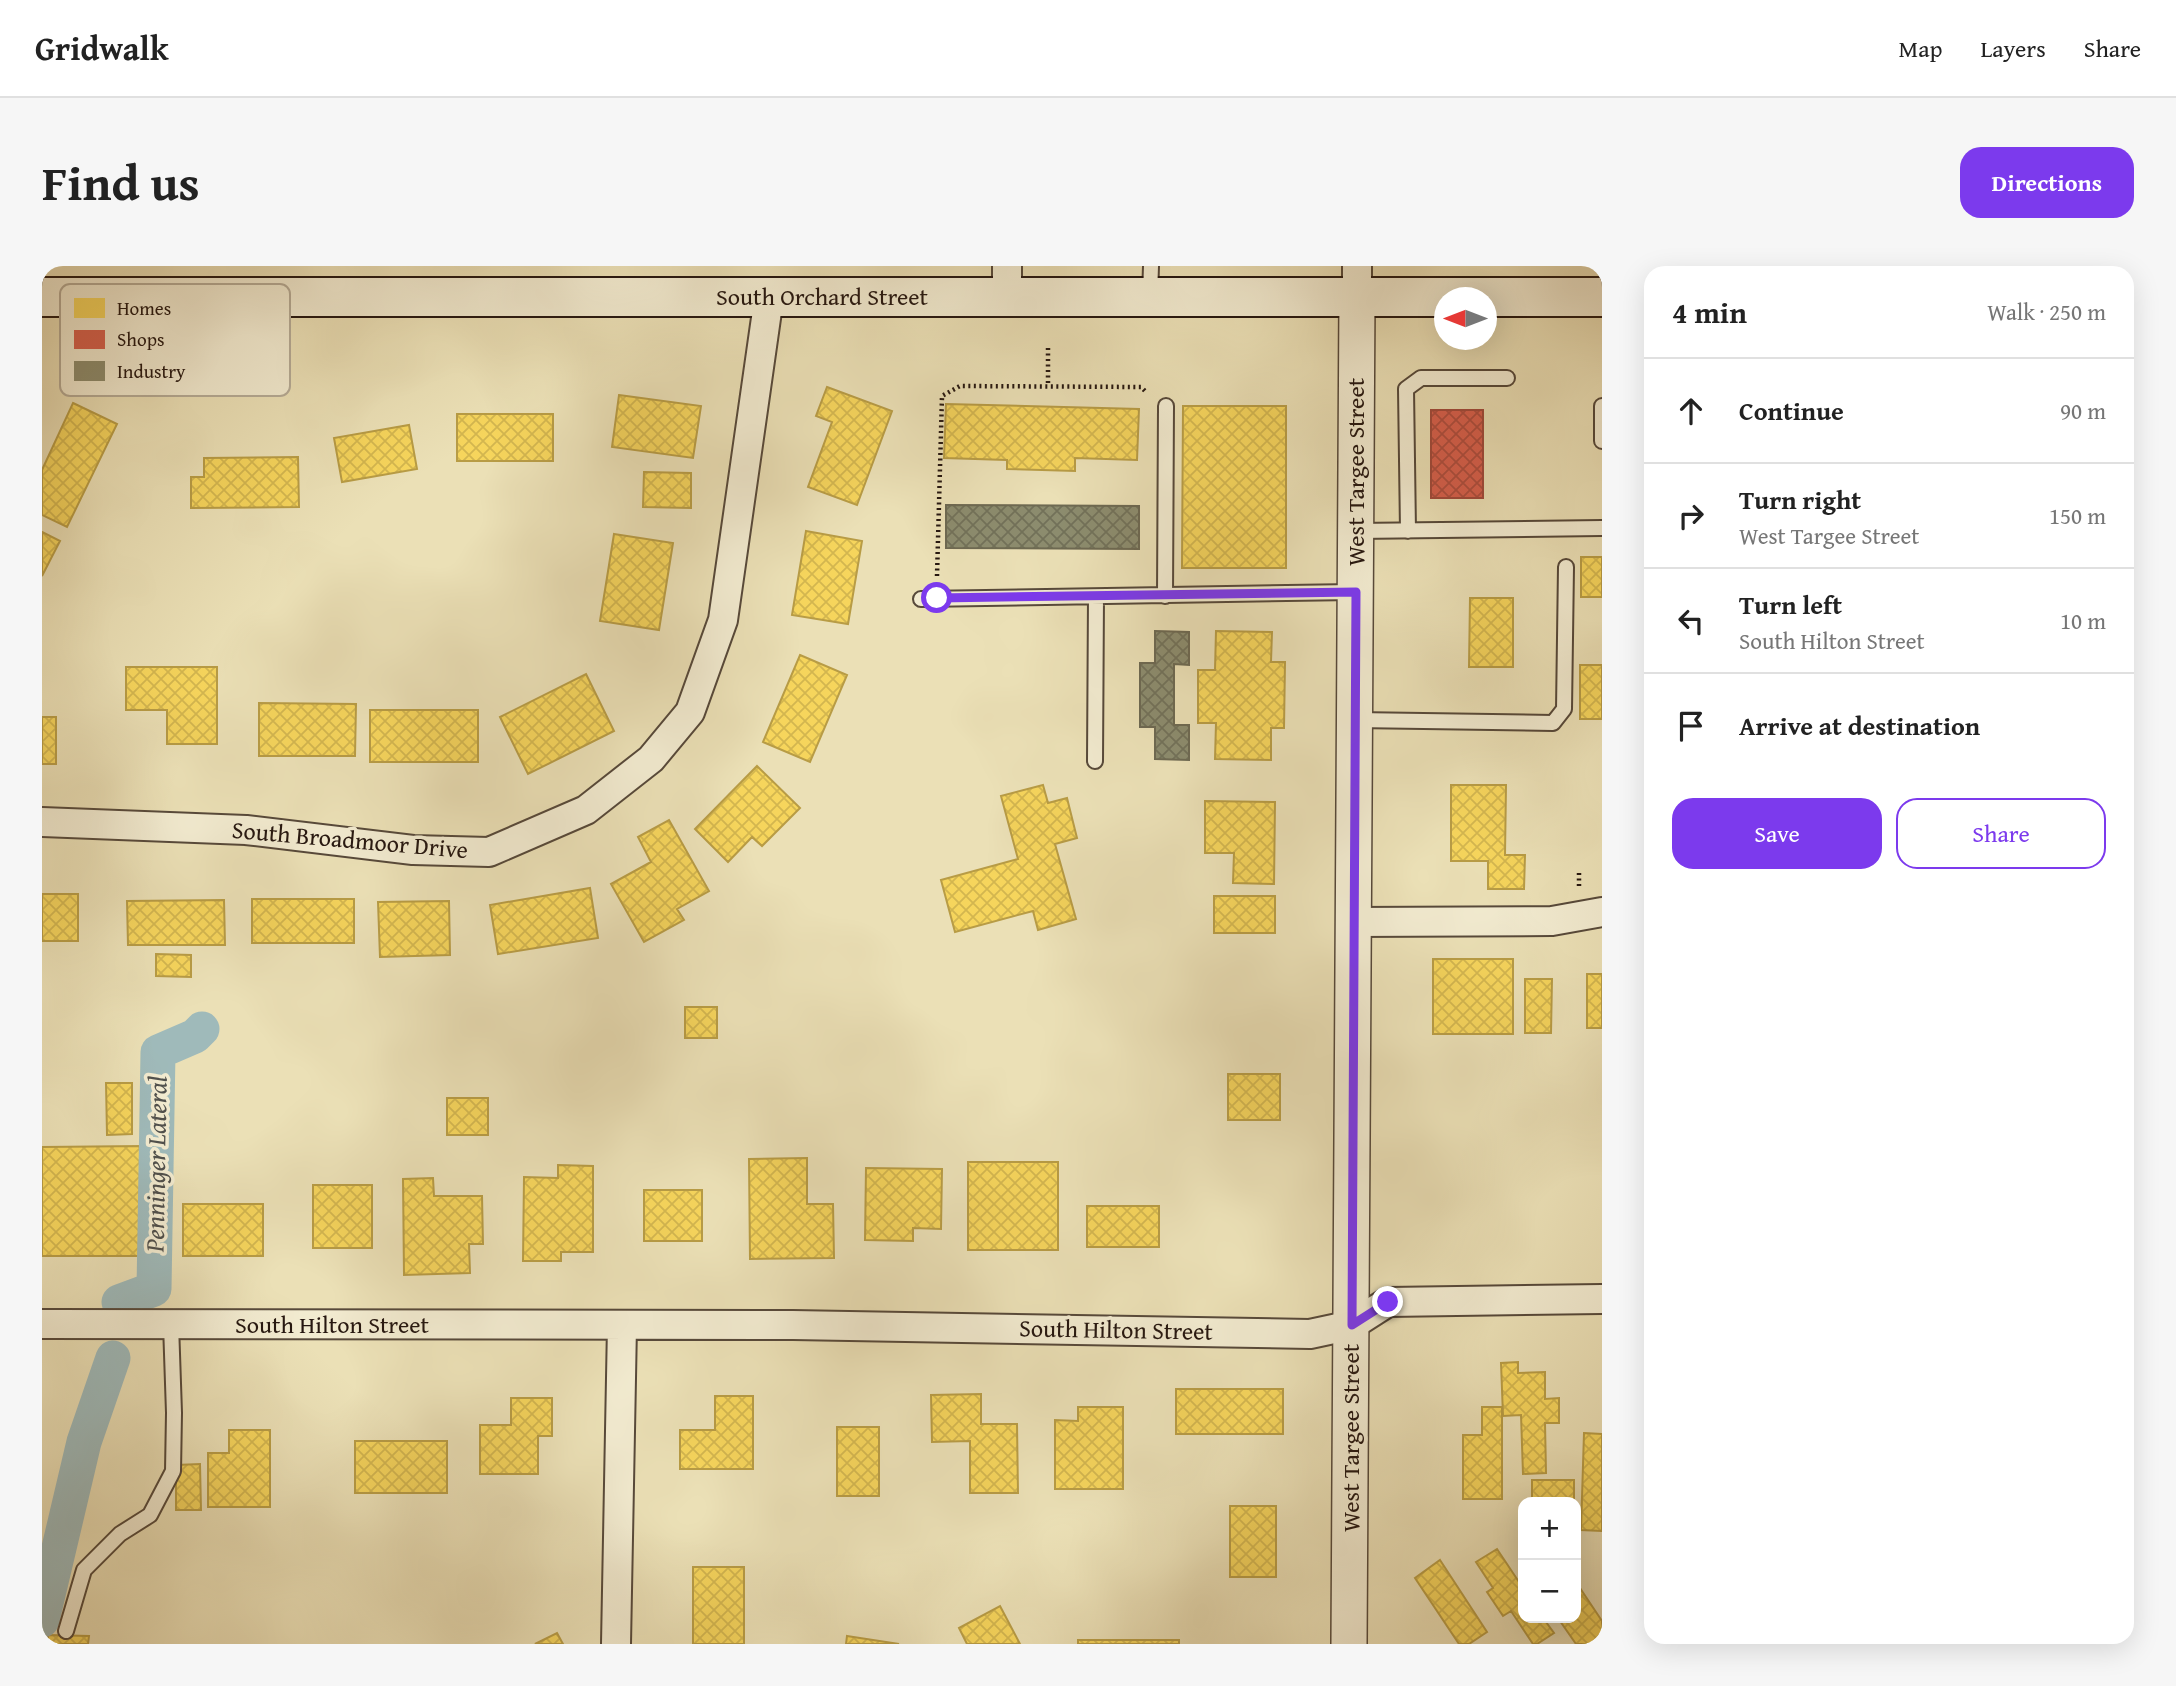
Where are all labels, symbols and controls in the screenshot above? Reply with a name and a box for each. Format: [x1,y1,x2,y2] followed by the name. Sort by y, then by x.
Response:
[35,24,169,72] text: Gridwalk
[1899,31,1942,66] text: Map
[1980,31,2046,66] text: Layers
[2084,31,2141,66] text: Share
[42,146,200,218] text: Find us
[1960,147,2134,218] button: Directions
[716,279,928,314] street label: South Orchard Street
[60,284,290,396] legend
[1434,287,1497,350] north arrow
[1672,290,1747,334] text: 4 min
[117,294,171,322] text: Homes
[1987,295,2106,328] text: Walk · 250 m
[117,325,164,353] text: Shops
[117,357,186,385] text: Industry
[1338,377,1373,566] street label: West Targee Street
[1739,391,1844,430] text: Continue
[1672,392,1710,430] icon: ahead
[2060,394,2106,427] text: 90 m
[1739,480,1861,519] text: Turn right
[1672,497,1710,535] icon: right
[2049,499,2106,532] text: 150 m
[1739,519,1919,552] text: West Targee Street
[921,582,952,613] route start
[1739,585,1842,624] text: Turn left
[1672,602,1710,640] icon: left
[2060,604,2106,637] text: 10 m
[1739,624,1925,657] text: South Hilton Street
[1739,706,1980,745] text: Arrive at destination
[1672,707,1710,745] icon: arrive
[1672,798,1882,869] button: Save
[1896,798,2106,869] button: Share
[231,812,470,867] street label: South Broadmoor Drive
[134,1075,177,1253] water label: Penninger Lateral
[1372,1286,1403,1317] route end
[235,1307,429,1342] street label: South Hilton Street
[1019,1310,1214,1349] street label: South Hilton Street
[1333,1343,1368,1532] street label: West Targee Street
[1518,1497,1581,1623] map controls
[1518,1497,1581,1560] button: +
[1518,1560,1581,1623] button: −

